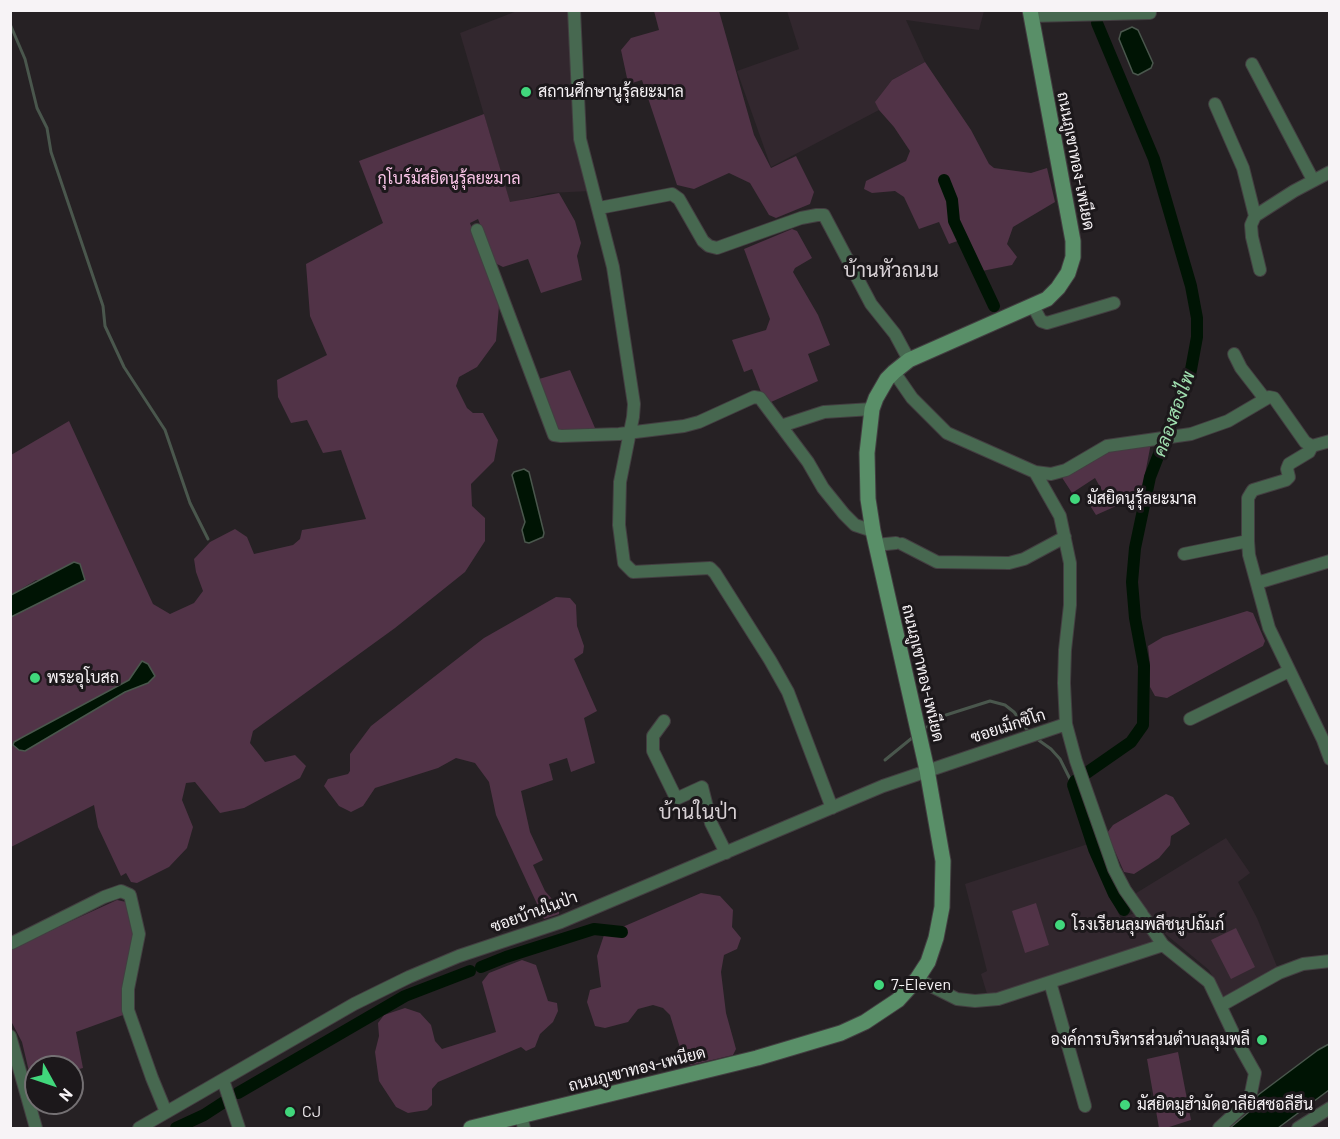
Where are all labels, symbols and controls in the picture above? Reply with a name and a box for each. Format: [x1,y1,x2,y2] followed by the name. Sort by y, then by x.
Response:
[538,82,684,102] place label: สถานศึกษานูรุ้ลยะมาล
[519,85,533,99] marker: สถานศึกษานูรุ้ลยะมาล
[1053,90,1099,232] street label: ถนนภูเขาทอง-เพนียด
[378,169,520,189] park label: กุโบร์มัสยิดนูรุ้ลยะมาล
[843,258,939,282] district label: บ้านหัวถนน
[1149,368,1199,460] water label: คลองสองไพ
[1087,489,1197,509] place label: มัสยิดนูรุ้ลยะมาล
[1068,492,1082,506] marker: มัสยิดนูรุ้ลยะมาล
[898,602,948,744] street label: ถนนภูเขาทอง-เพนียด
[47,668,119,688] place label: พระอุโบสถ
[28,671,42,685] marker: พระอุโบสถ
[968,705,1048,747] street label: ซอยเม็กซิโก
[659,800,737,824] district label: บ้านในป่า
[488,887,580,937] street label: ซอยบ้านในป่า
[1072,915,1224,935] place label: โรงเรียนลุมพลีชนูปถัมภ์
[1053,918,1067,932] marker: โรงเรียนลุมพลีชนูปถัมภ์
[891,975,951,995] place label: 7-Eleven
[872,978,886,992] marker: 7-Eleven
[1051,1030,1250,1050] place label: องค์การบริหารส่วนตำบลลุมพลี
[1255,1033,1269,1047] marker: องค์การบริหารส่วนตำบลลุมพลี
[567,1043,707,1095] street label: ถนนภูเขาทอง-เพนียด
[24,1055,84,1115] north arrow
[56,1085,77,1106] text: N
[1137,1095,1313,1115] place label: มัสยิดมูฮำมัดอาลียิสซอลีฮีน
[1118,1098,1132,1112] marker: มัสยิดมูฮำมัดอาลียิสซอลีฮีน
[302,1102,321,1122] place label: CJ
[283,1105,297,1119] marker: CJ

